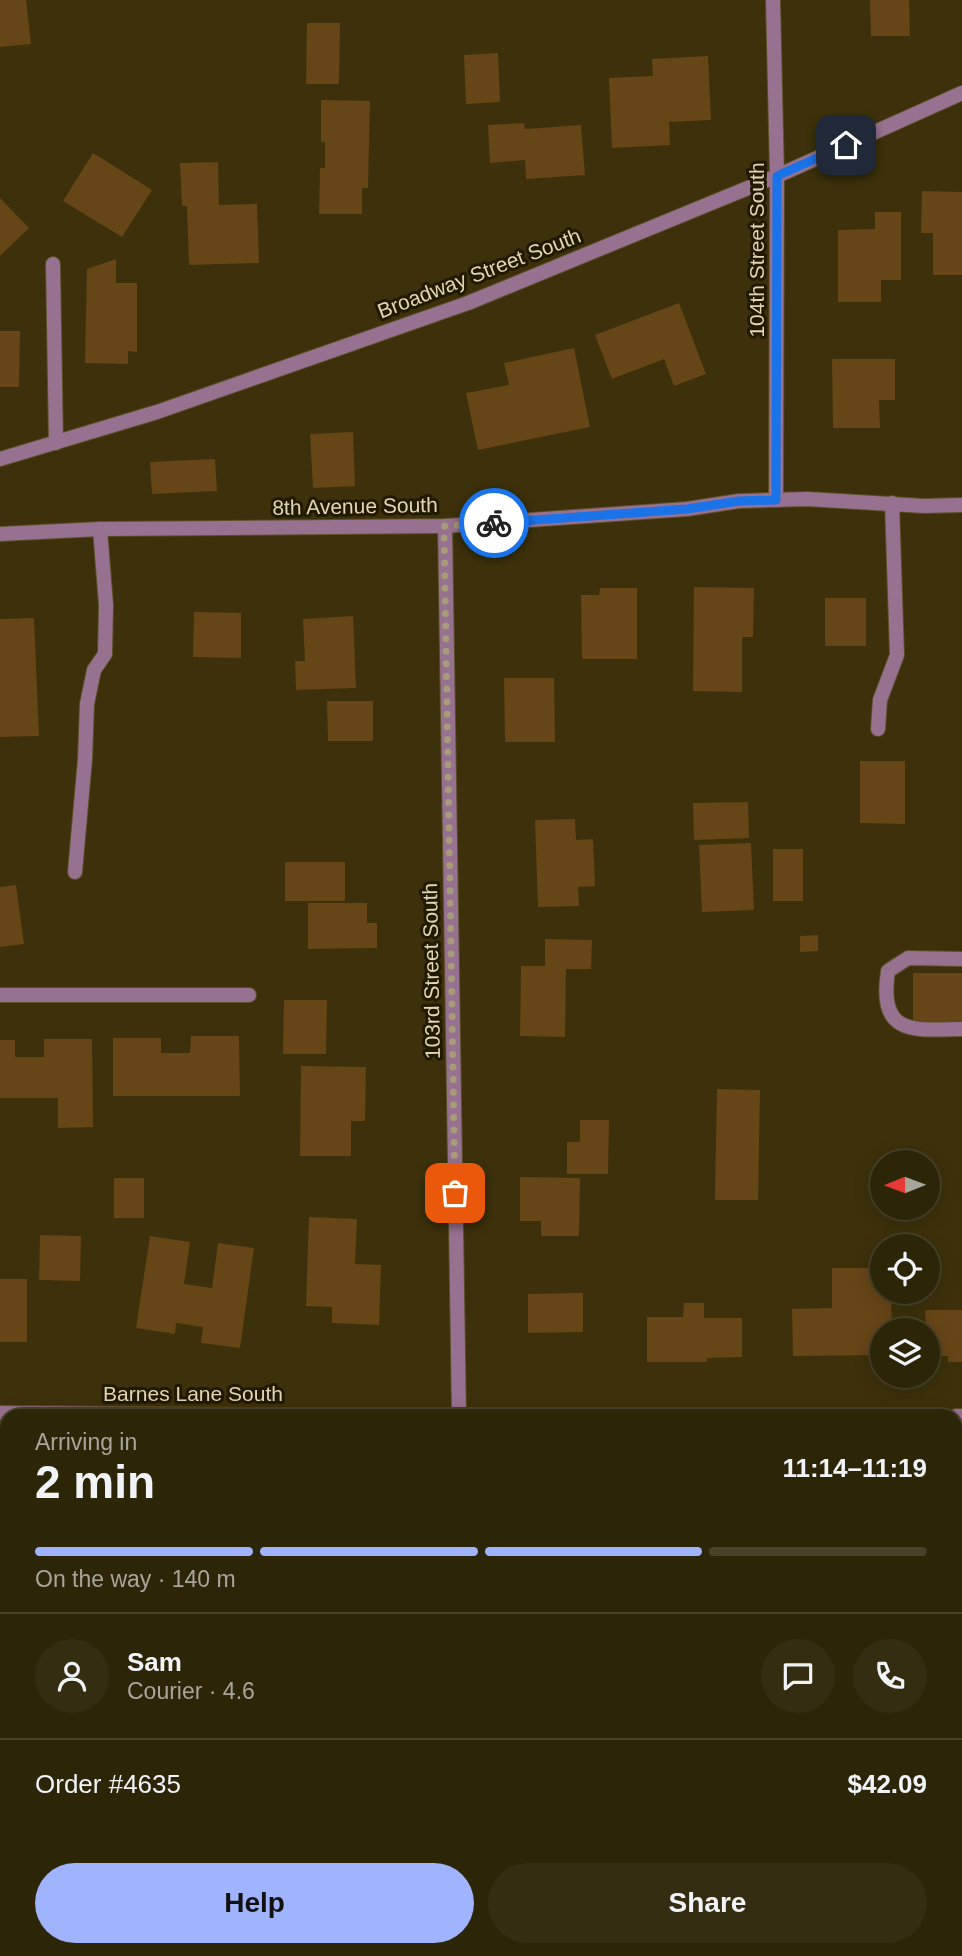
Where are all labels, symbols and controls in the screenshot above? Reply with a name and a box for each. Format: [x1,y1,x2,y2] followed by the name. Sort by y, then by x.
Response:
[816,115,876,175] pin
[827,126,865,164] icon: home
[745,162,768,338] street label: 104th Street South
[374,224,584,322] street label: Broadway Street South
[459,488,529,558] courier
[272,493,438,519] street label: 8th Avenue South
[475,504,513,542] icon: bike
[418,883,444,1059] street label: 103rd Street South
[870,1150,940,1220] north arrow
[870,1150,940,1388] map controls
[425,1163,485,1223] pin
[436,1174,474,1212] icon: bag
[870,1234,940,1304] button: locate
[870,1318,940,1388] button: layers
[103,1382,283,1405] street label: Barnes Lane South
[35,1429,137,1455] text: Arriving in
[782,1453,927,1483] text: 11:14–11:19
[35,1456,155,1508] text: 2 min
[35,1566,236,1592] text: On the way · 140 m
[35,1639,109,1713] button: person
[761,1639,835,1713] button: chat
[853,1639,927,1713] button: phone
[127,1647,182,1677] text: Sam
[127,1678,255,1704] text: Courier · 4.6
[35,1769,181,1799] text: Order #4635
[847,1769,927,1799] text: $42.09
[35,1863,474,1943] button: Help
[488,1863,927,1943] button: Share

